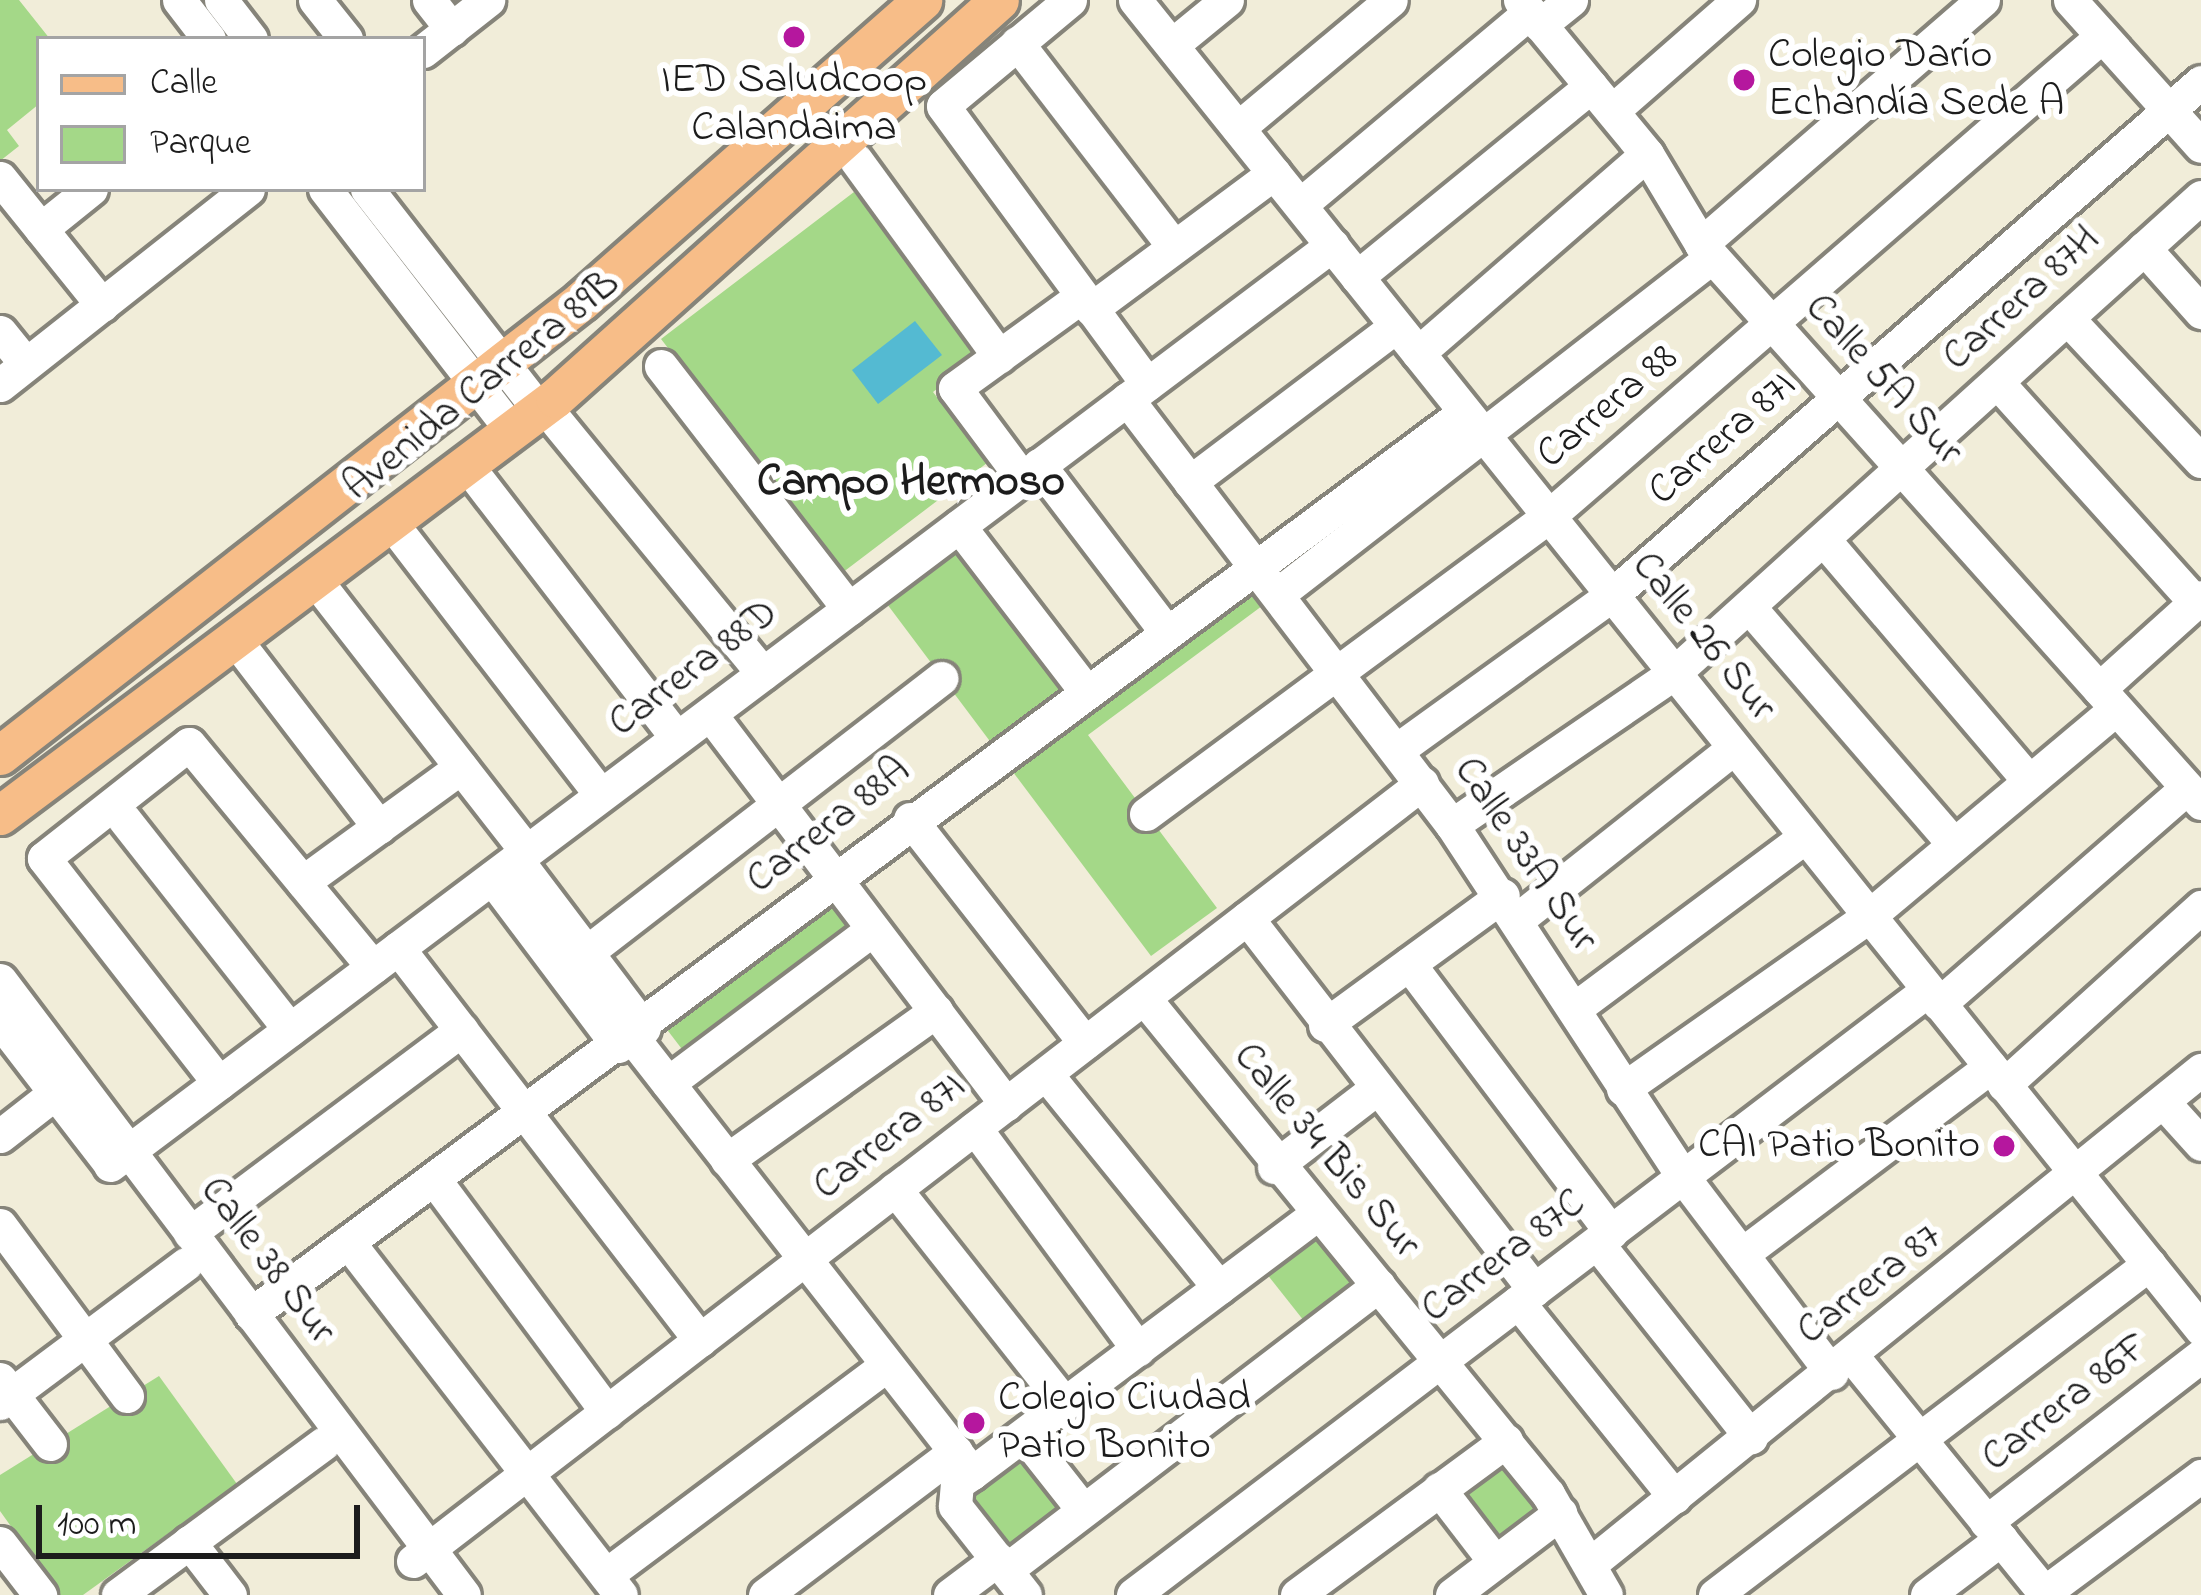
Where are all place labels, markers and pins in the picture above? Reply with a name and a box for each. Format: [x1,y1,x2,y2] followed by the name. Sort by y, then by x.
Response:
[781,24,807,50] marker: IED Saludcoop Calandaima
[1768,31,2064,130] place label: Colegio Darío Echandía Sede A
[661,56,927,154] place label: IED Saludcoop Calandaima
[1731,67,1757,93] marker: Colegio Darío Echandía Sede A
[1698,1121,1980,1171] place label: CAI Patio Bonito
[1991,1133,2017,1159] marker: CAI Patio Bonito
[998,1374,1251,1472] place label: Colegio Ciudad Patio Bonito
[961,1410,987,1436] marker: Colegio Ciudad Patio Bonito

